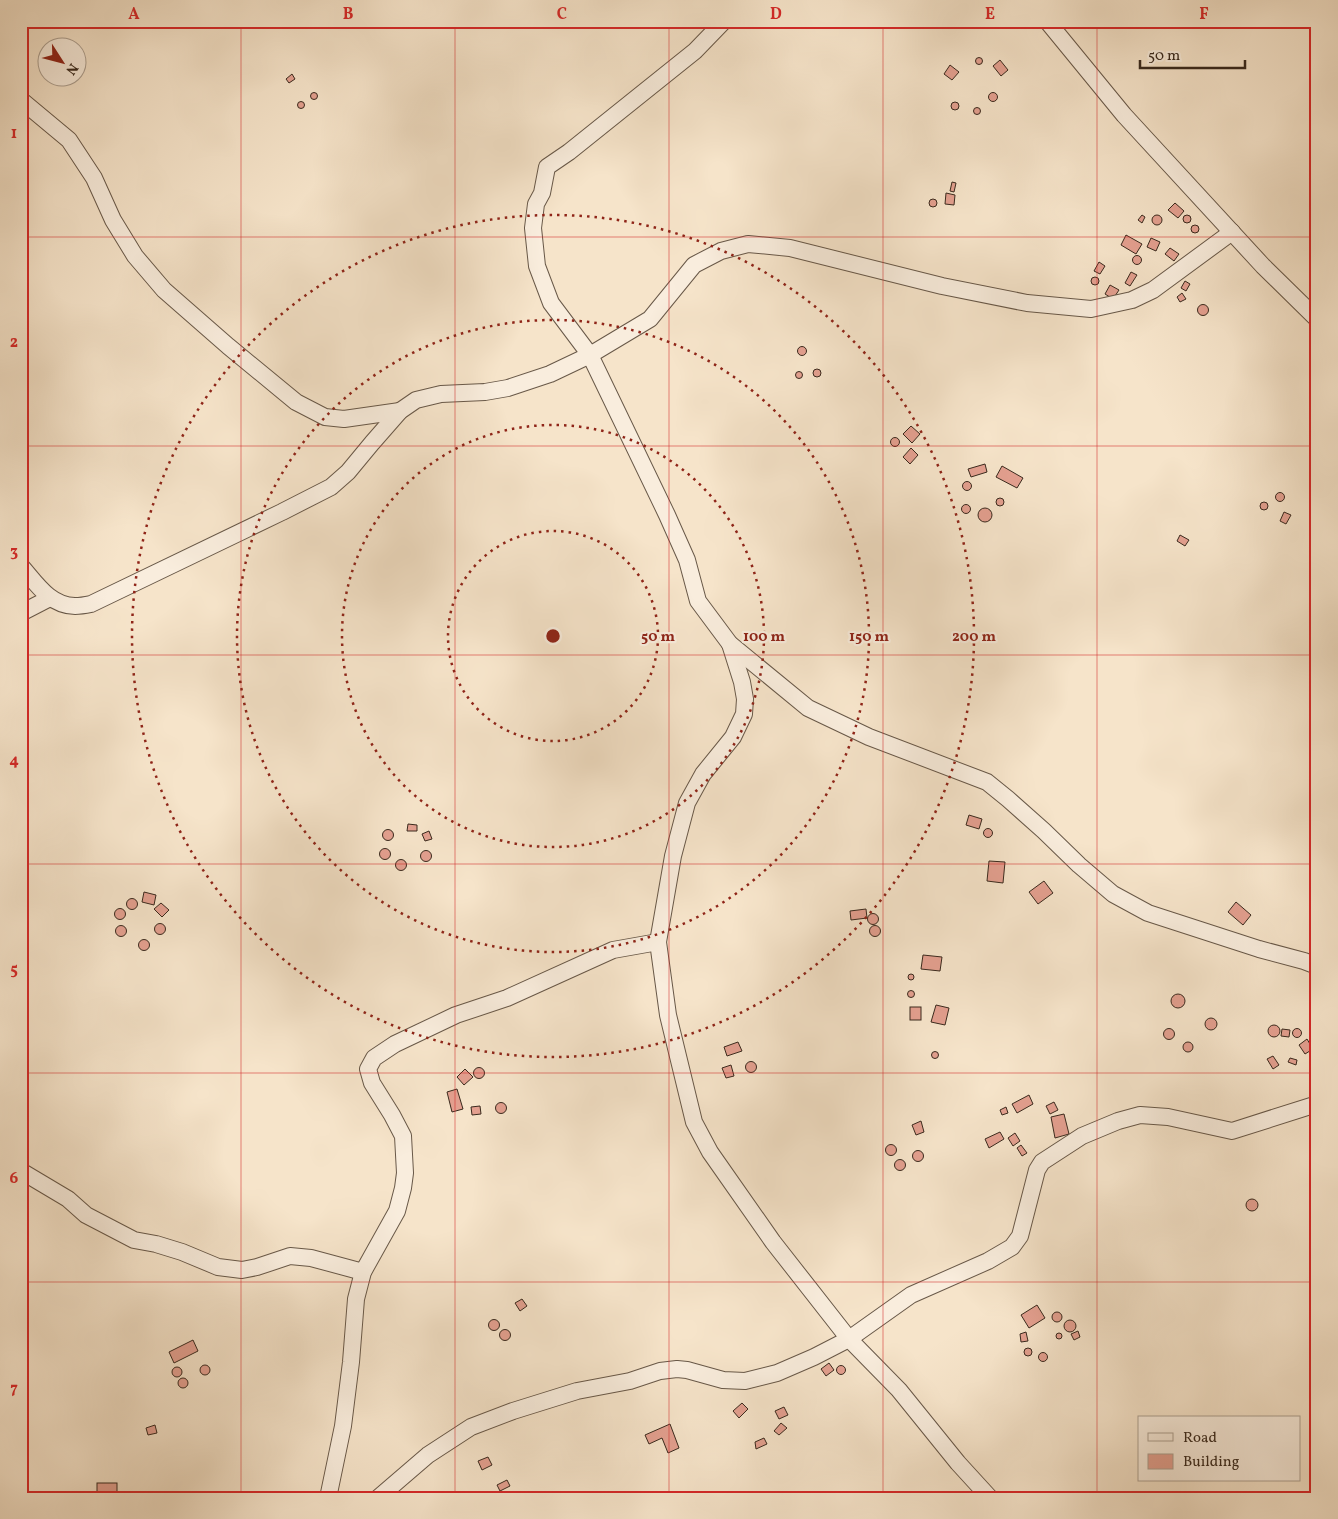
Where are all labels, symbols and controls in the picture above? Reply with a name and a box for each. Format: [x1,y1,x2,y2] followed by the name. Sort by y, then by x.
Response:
[128,4,140,26] text: A
[343,4,354,26] text: B
[557,4,567,26] text: C
[770,4,782,26] text: D
[985,4,995,26] text: E
[1199,4,1209,26] text: F
[38,38,88,88] north arrow
[1140,38,1246,70] scale bar
[1148,46,1180,67] text: 50 m
[61,59,82,78] text: N
[11,123,17,145] text: 1
[10,332,18,354] text: 2
[10,541,18,563] text: 3
[544,627,562,645] centre of rings
[641,627,675,648] text: 50 m
[743,627,786,648] text: 100 m
[849,627,889,648] text: 150 m
[952,627,996,648] text: 200 m
[9,750,19,772] text: 4
[10,959,18,981] text: 5
[10,1168,19,1190] text: 6
[10,1378,18,1400] text: 7
[1138,1416,1300,1482] legend
[1183,1428,1217,1449] text: Road
[1183,1452,1240,1473] text: Building

